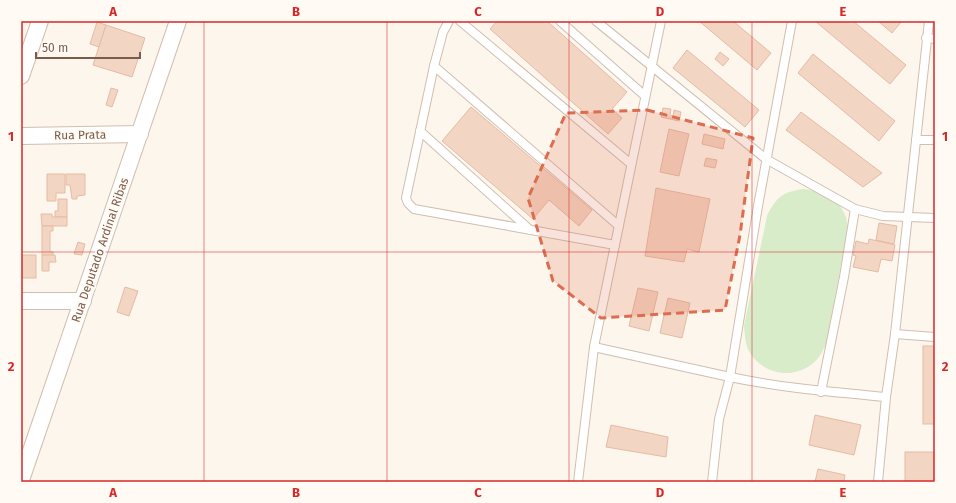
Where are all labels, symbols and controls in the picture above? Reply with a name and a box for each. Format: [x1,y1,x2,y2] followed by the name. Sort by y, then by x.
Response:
[108,4,117,19] text: A
[292,4,300,19] text: B
[474,4,482,19] text: C
[656,4,665,19] text: D
[840,4,847,19] text: E
[36,34,140,60] scale bar
[42,41,68,55] text: 50 m
[54,128,106,142] street label: Rua Prata
[8,129,14,144] text: 1
[942,129,948,144] text: 1
[69,175,131,324] street label: Rua Deputado Ardinal Ribas
[8,359,15,374] text: 2
[942,359,949,374] text: 2
[108,485,117,500] text: A
[292,485,300,500] text: B
[474,485,482,500] text: C
[656,485,665,500] text: D
[840,485,847,500] text: E

